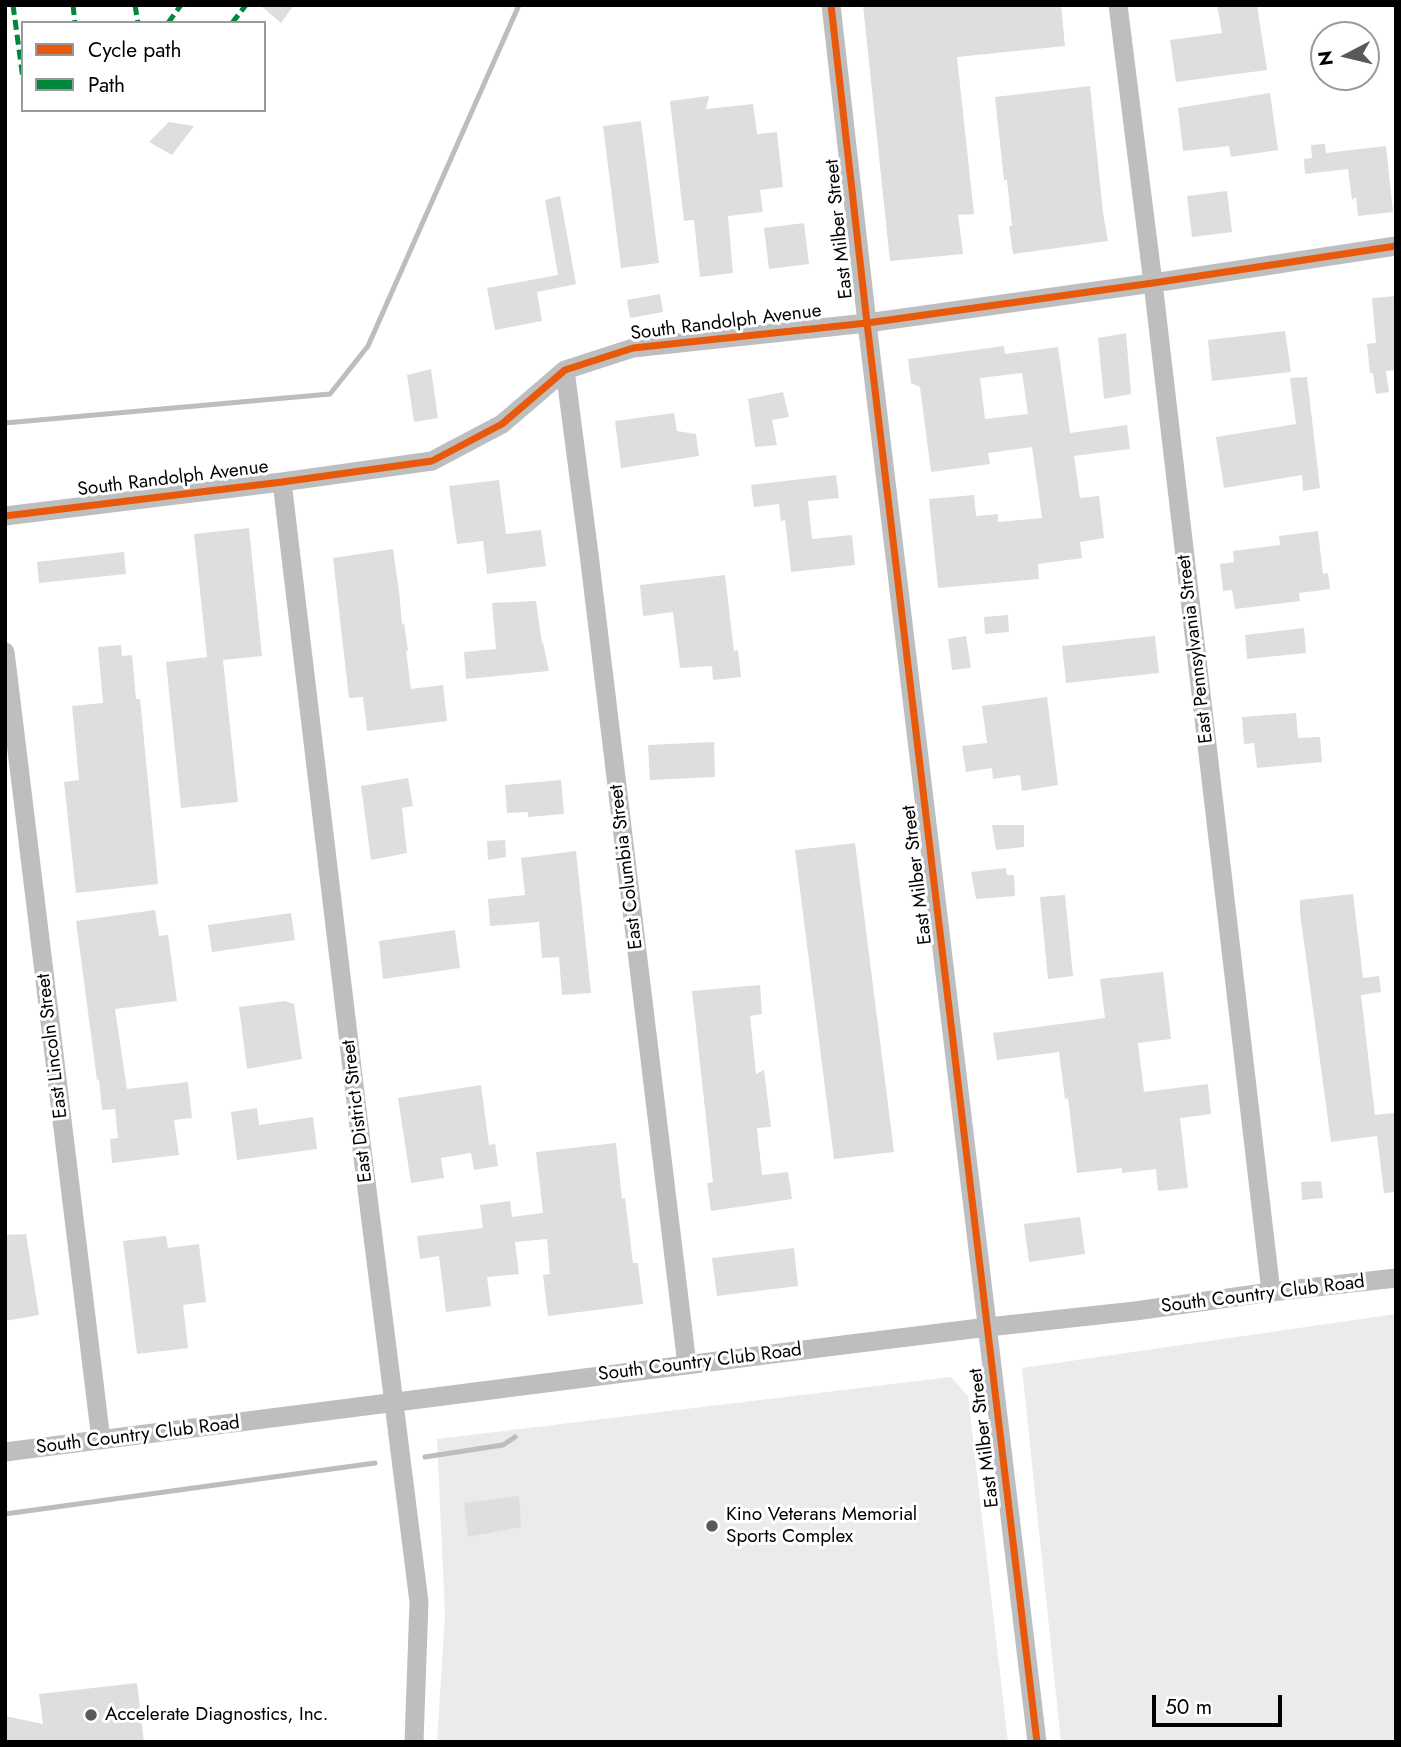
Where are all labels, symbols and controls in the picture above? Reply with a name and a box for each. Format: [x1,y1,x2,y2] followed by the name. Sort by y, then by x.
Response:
[21,21,266,112] legend
[1310,21,1380,91] north arrow
[88,35,181,65] text: Cycle path
[1311,49,1340,68] text: N
[88,70,125,100] text: Path
[821,158,859,300] street label: East Milber Street
[629,300,823,346] street label: South Randolph Avenue
[76,456,270,502] street label: South Randolph Avenue
[1173,553,1219,745] street label: East Pennsylvania Street
[606,783,648,951] street label: East Columbia Street
[898,804,938,946] street label: East Milber Street
[33,972,73,1120] street label: East Lincoln Street
[338,1038,378,1184] street label: East District Street
[1160,1271,1366,1319] street label: South Country Club Road
[597,1339,803,1387] street label: South Country Club Road
[965,1367,1005,1509] street label: East Milber Street
[35,1412,241,1460] street label: South Country Club Road
[726,1504,917,1548] place label: Kino Veterans Memorial Sports Complex
[704,1518,720,1534] marker: Kino Veterans Memorial Sports Complex
[1156,1680,1286,1724] scale bar
[1165,1692,1212,1722] text: 50 m
[105,1704,328,1726] place label: Accelerate Diagnostics, Inc.
[83,1707,99,1723] marker: Accelerate Diagnostics, Inc.

